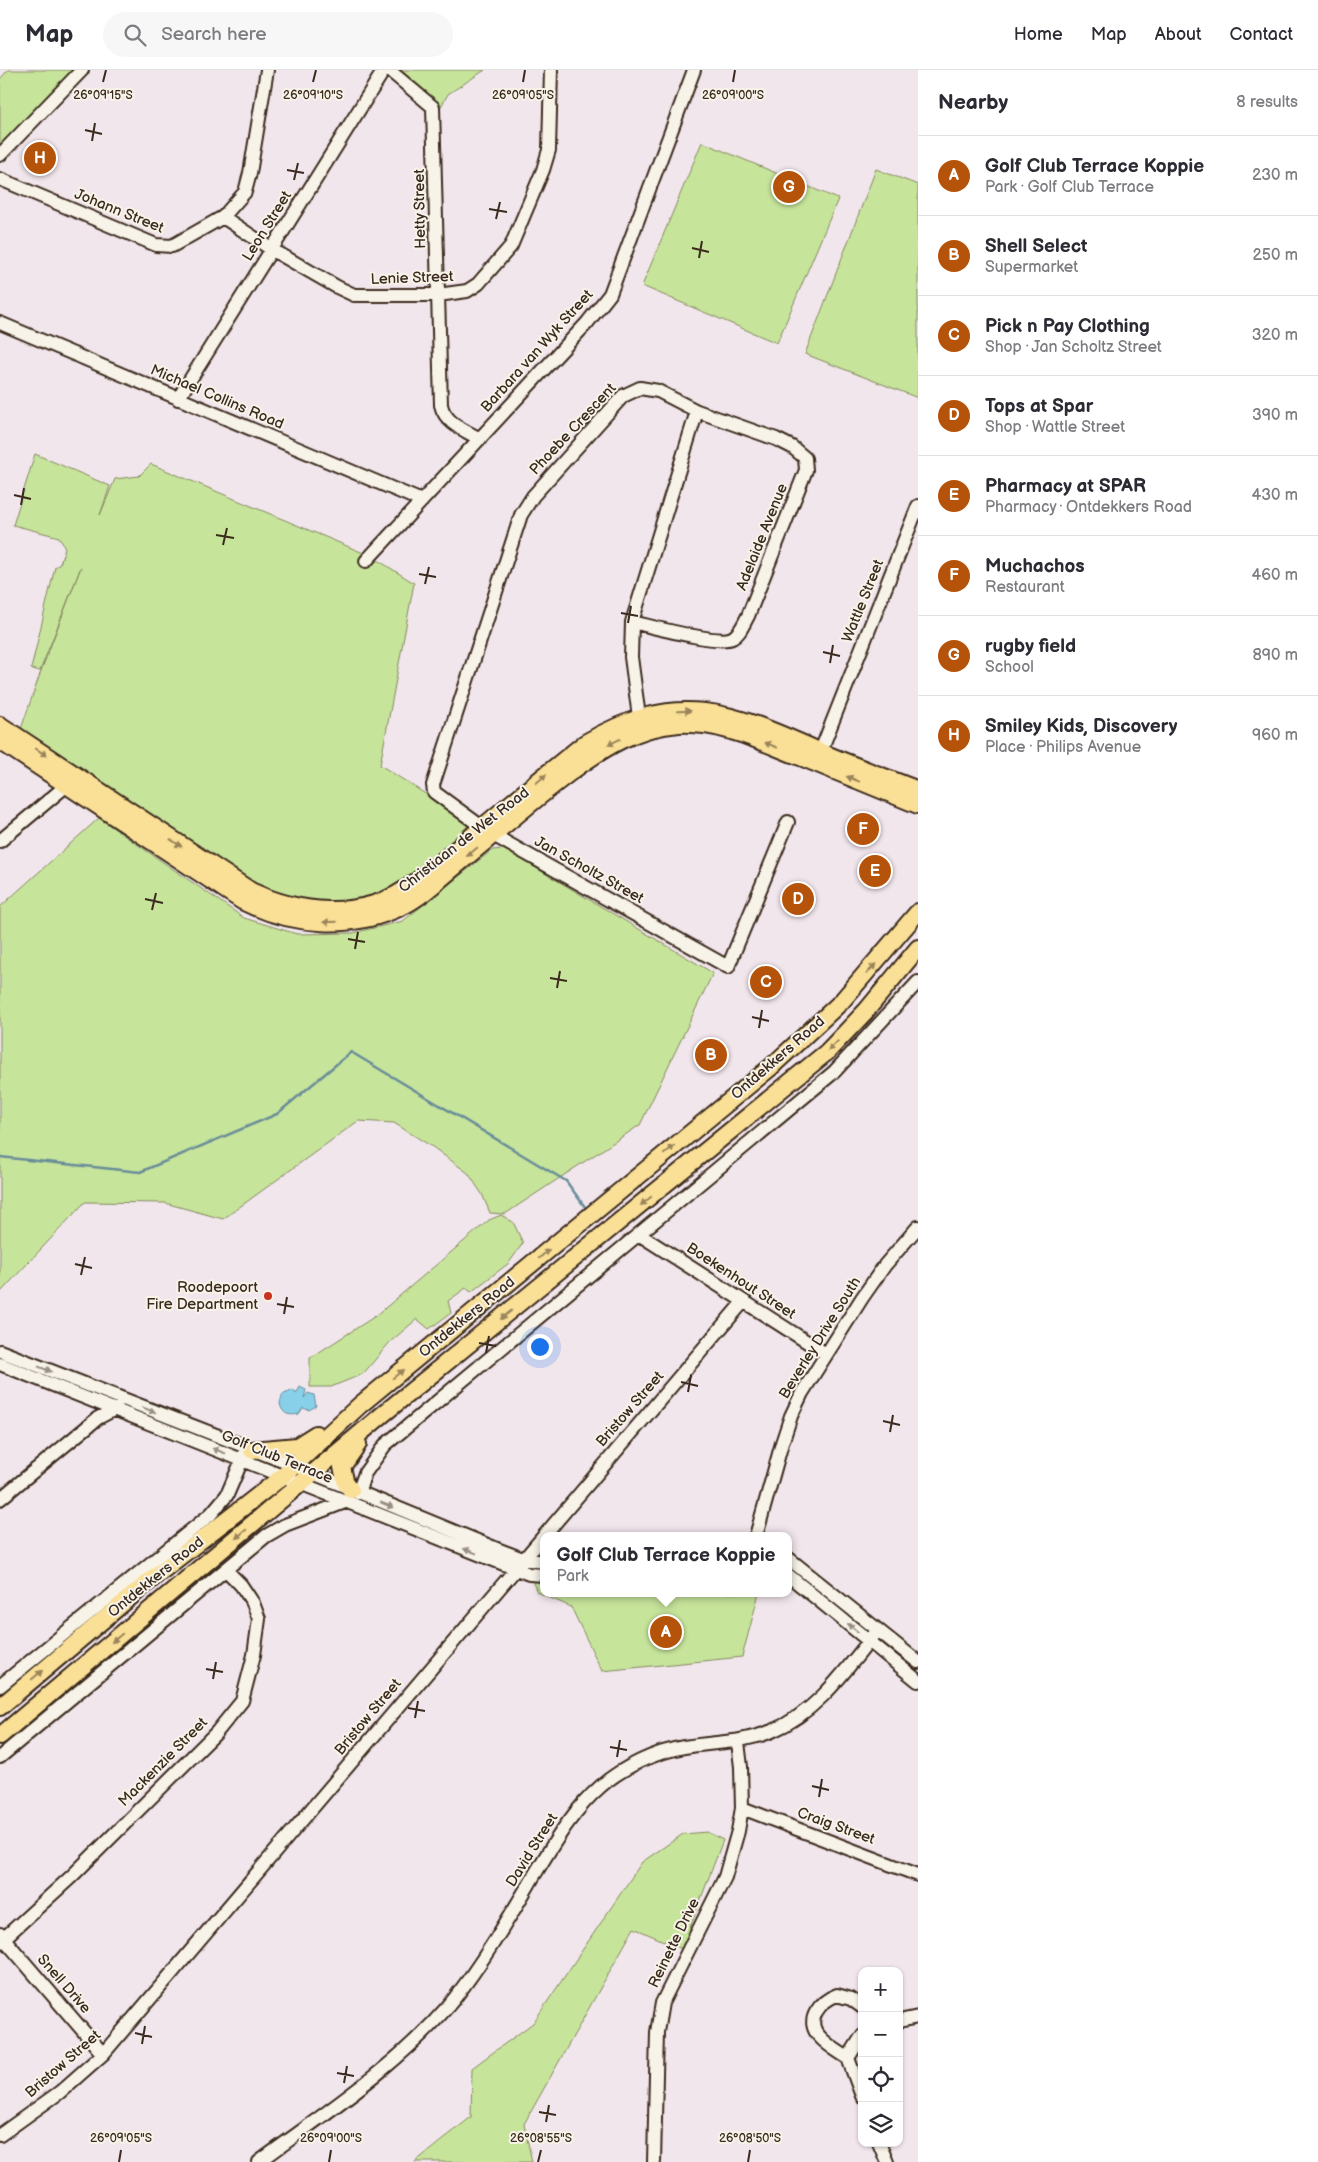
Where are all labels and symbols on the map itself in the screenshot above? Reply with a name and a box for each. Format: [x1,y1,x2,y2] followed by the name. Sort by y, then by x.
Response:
[73,88,133,103] text: 26°09'15"S
[283,88,343,103] text: 26°09'10"S
[492,88,554,103] text: 26°09'05"S
[702,88,764,103] text: 26°09'00"S
[24,139,56,177] pin: H
[773,168,805,206] pin: G
[410,169,430,249] street label: Hetty Street
[72,184,167,238] street label: Johann Street
[238,187,296,265] street label: Leon Street
[370,267,454,289] street label: Lenie Street
[477,285,597,416] street label: Barbara van Wyk Street
[147,360,287,434] street label: Michael Collins Road
[526,379,621,479] street label: Phoebe Crescent
[732,481,792,593] street label: Adelaide Avenue
[838,556,888,645] street label: Wattle Street
[676,707,692,715] one-way arrow
[607,738,622,746] one-way arrow
[763,741,778,748] one-way arrow
[34,747,48,757] one-way arrow
[534,774,547,785] one-way arrow
[846,774,860,782] one-way arrow
[395,783,533,897] street label: Christiaan de Wet Road
[847,810,879,848] pin: F
[531,832,647,908] street label: Jan Scholtz Street
[169,838,183,847] one-way arrow
[466,847,479,858] one-way arrow
[859,852,891,890] pin: E
[782,880,814,918] pin: D
[322,919,338,927] one-way arrow
[750,963,782,1001] pin: C
[865,963,877,975] one-way arrow
[727,1012,829,1104] street label: Ontdekkers Road
[695,1036,727,1074] pin: B
[827,1040,839,1052] one-way arrow
[663,1145,676,1156] one-way arrow
[640,1196,653,1207] one-way arrow
[683,1239,800,1324] street label: Boekenhout Street
[538,1249,550,1260] one-way arrow
[415,1272,519,1362] street label: Ontdekkers Road
[775,1274,865,1402] street label: Beverley Drive South
[146,1278,258,1314] place label: Roodepoort Fire Department
[262,1290,274,1302] marker: Roodepoort Fire Department
[500,1309,513,1320] one-way arrow
[527,1334,553,1360] your location
[38,1365,53,1373] one-way arrow
[592,1367,668,1451] street label: Bristow Street
[391,1369,404,1380] one-way arrow
[142,1406,157,1414] one-way arrow
[219,1426,336,1488] street label: Golf Club Terrace
[212,1447,227,1455] one-way arrow
[380,1501,394,1509] one-way arrow
[236,1528,248,1540] one-way arrow
[104,1532,208,1622] street label: Ontdekkers Road
[462,1547,477,1555] one-way arrow
[650,1613,682,1651] pin: A
[847,1622,860,1633] one-way arrow
[110,1633,123,1644] one-way arrow
[31,1670,44,1681] one-way arrow
[330,1675,406,1759] street label: Bristow Street
[114,1713,212,1811] street label: Mackenzie Street
[795,1803,878,1849] street label: Craig Street
[502,1809,562,1890] street label: David Street
[644,1895,704,1991] street label: Reinette Drive
[33,1950,95,2018] street label: Snell Drive
[21,2026,105,2102] street label: Bristow Street
[90,2131,152,2146] text: 26°09'05"S
[300,2131,362,2146] text: 26°09'00"S
[510,2131,572,2146] text: 26°08'55"S
[719,2131,781,2146] text: 26°08'50"S

